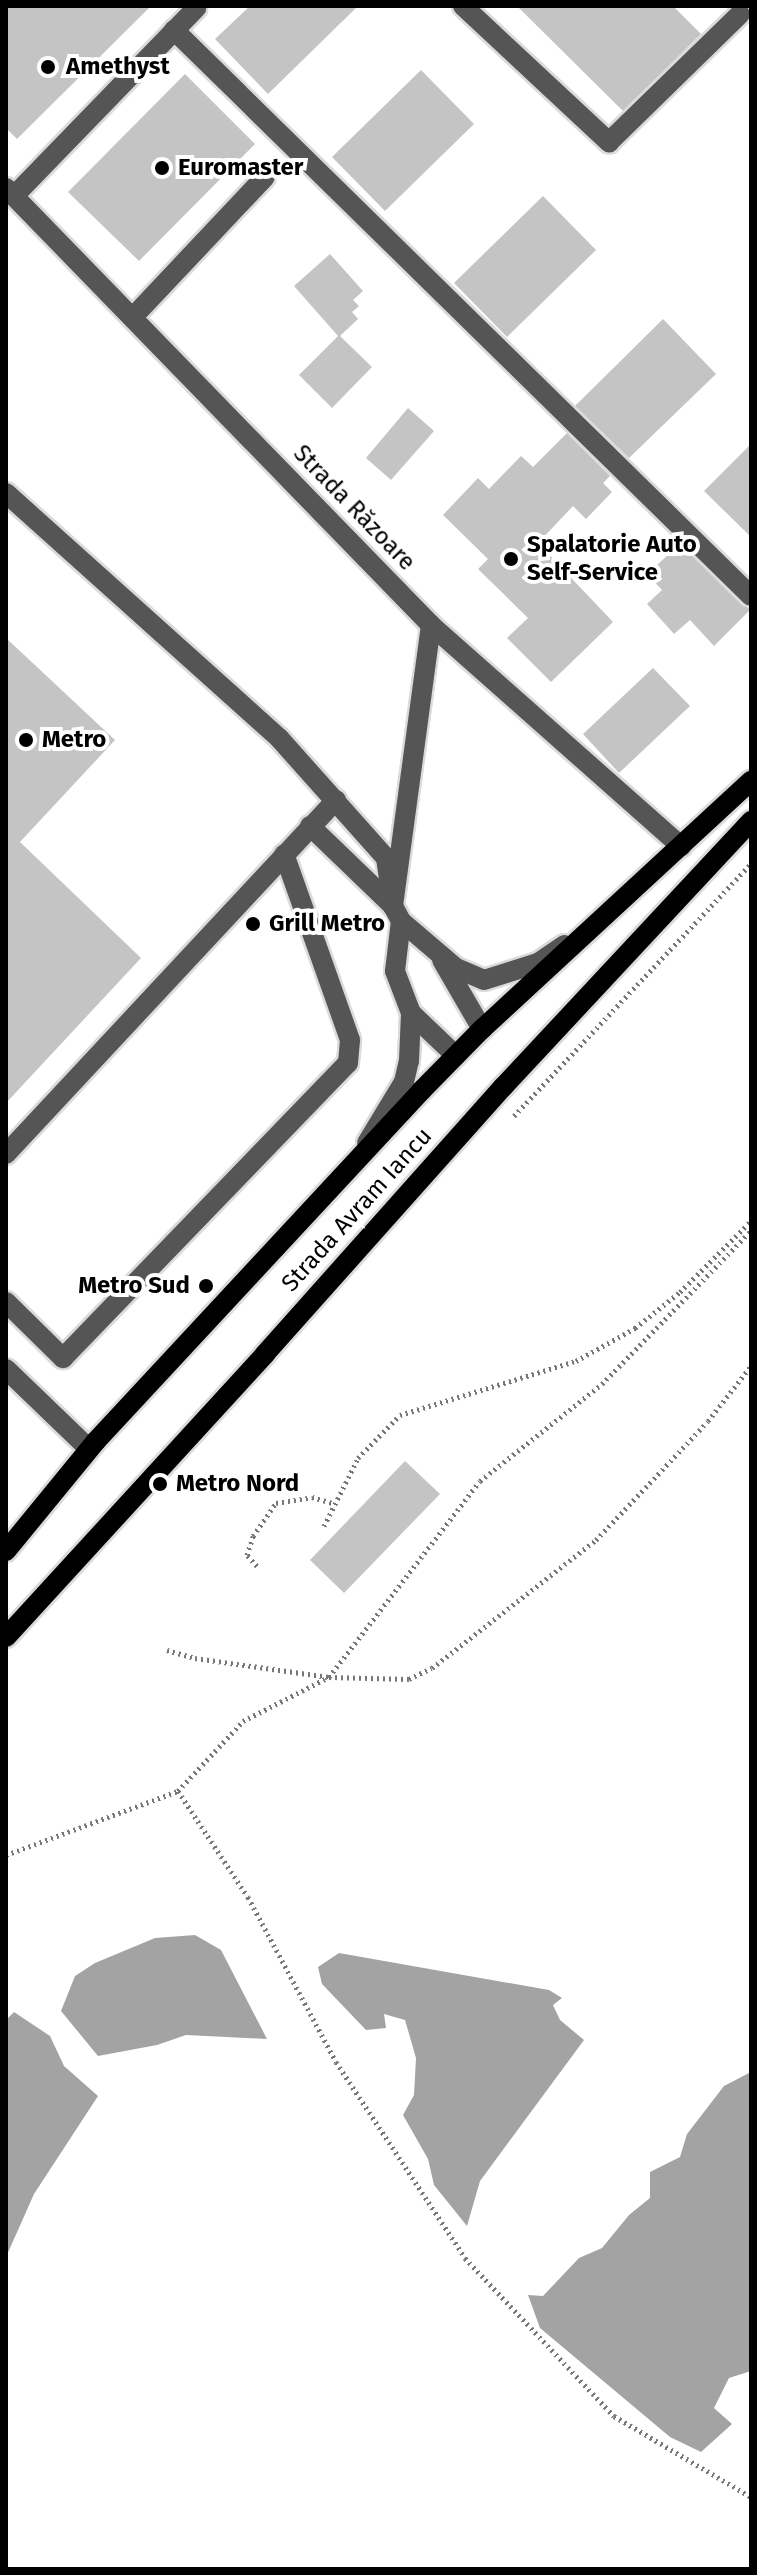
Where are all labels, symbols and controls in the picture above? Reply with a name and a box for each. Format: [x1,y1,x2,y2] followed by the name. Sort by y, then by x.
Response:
[66,53,170,81] place label: Amethyst
[37,56,59,78] marker: Amethyst
[178,154,303,182] place label: Euromaster
[153,159,171,177] marker: Euromaster
[287,439,421,577] street label: Strada Răzoare
[527,531,697,587] place label: Spalatorie Auto Self-Service
[502,550,520,568] marker: Spalatorie Auto Self-Service
[42,726,106,754] place label: Metro
[17,731,35,749] marker: Metro
[269,910,385,938] place label: Grill Metro
[244,915,262,933] marker: Grill Metro
[276,1122,438,1298] street label: Strada Avram Iancu
[78,1272,190,1300] place label: Metro Sud
[197,1277,215,1295] marker: Metro Sud
[176,1470,299,1498] place label: Metro Nord
[151,1475,169,1493] marker: Metro Nord

